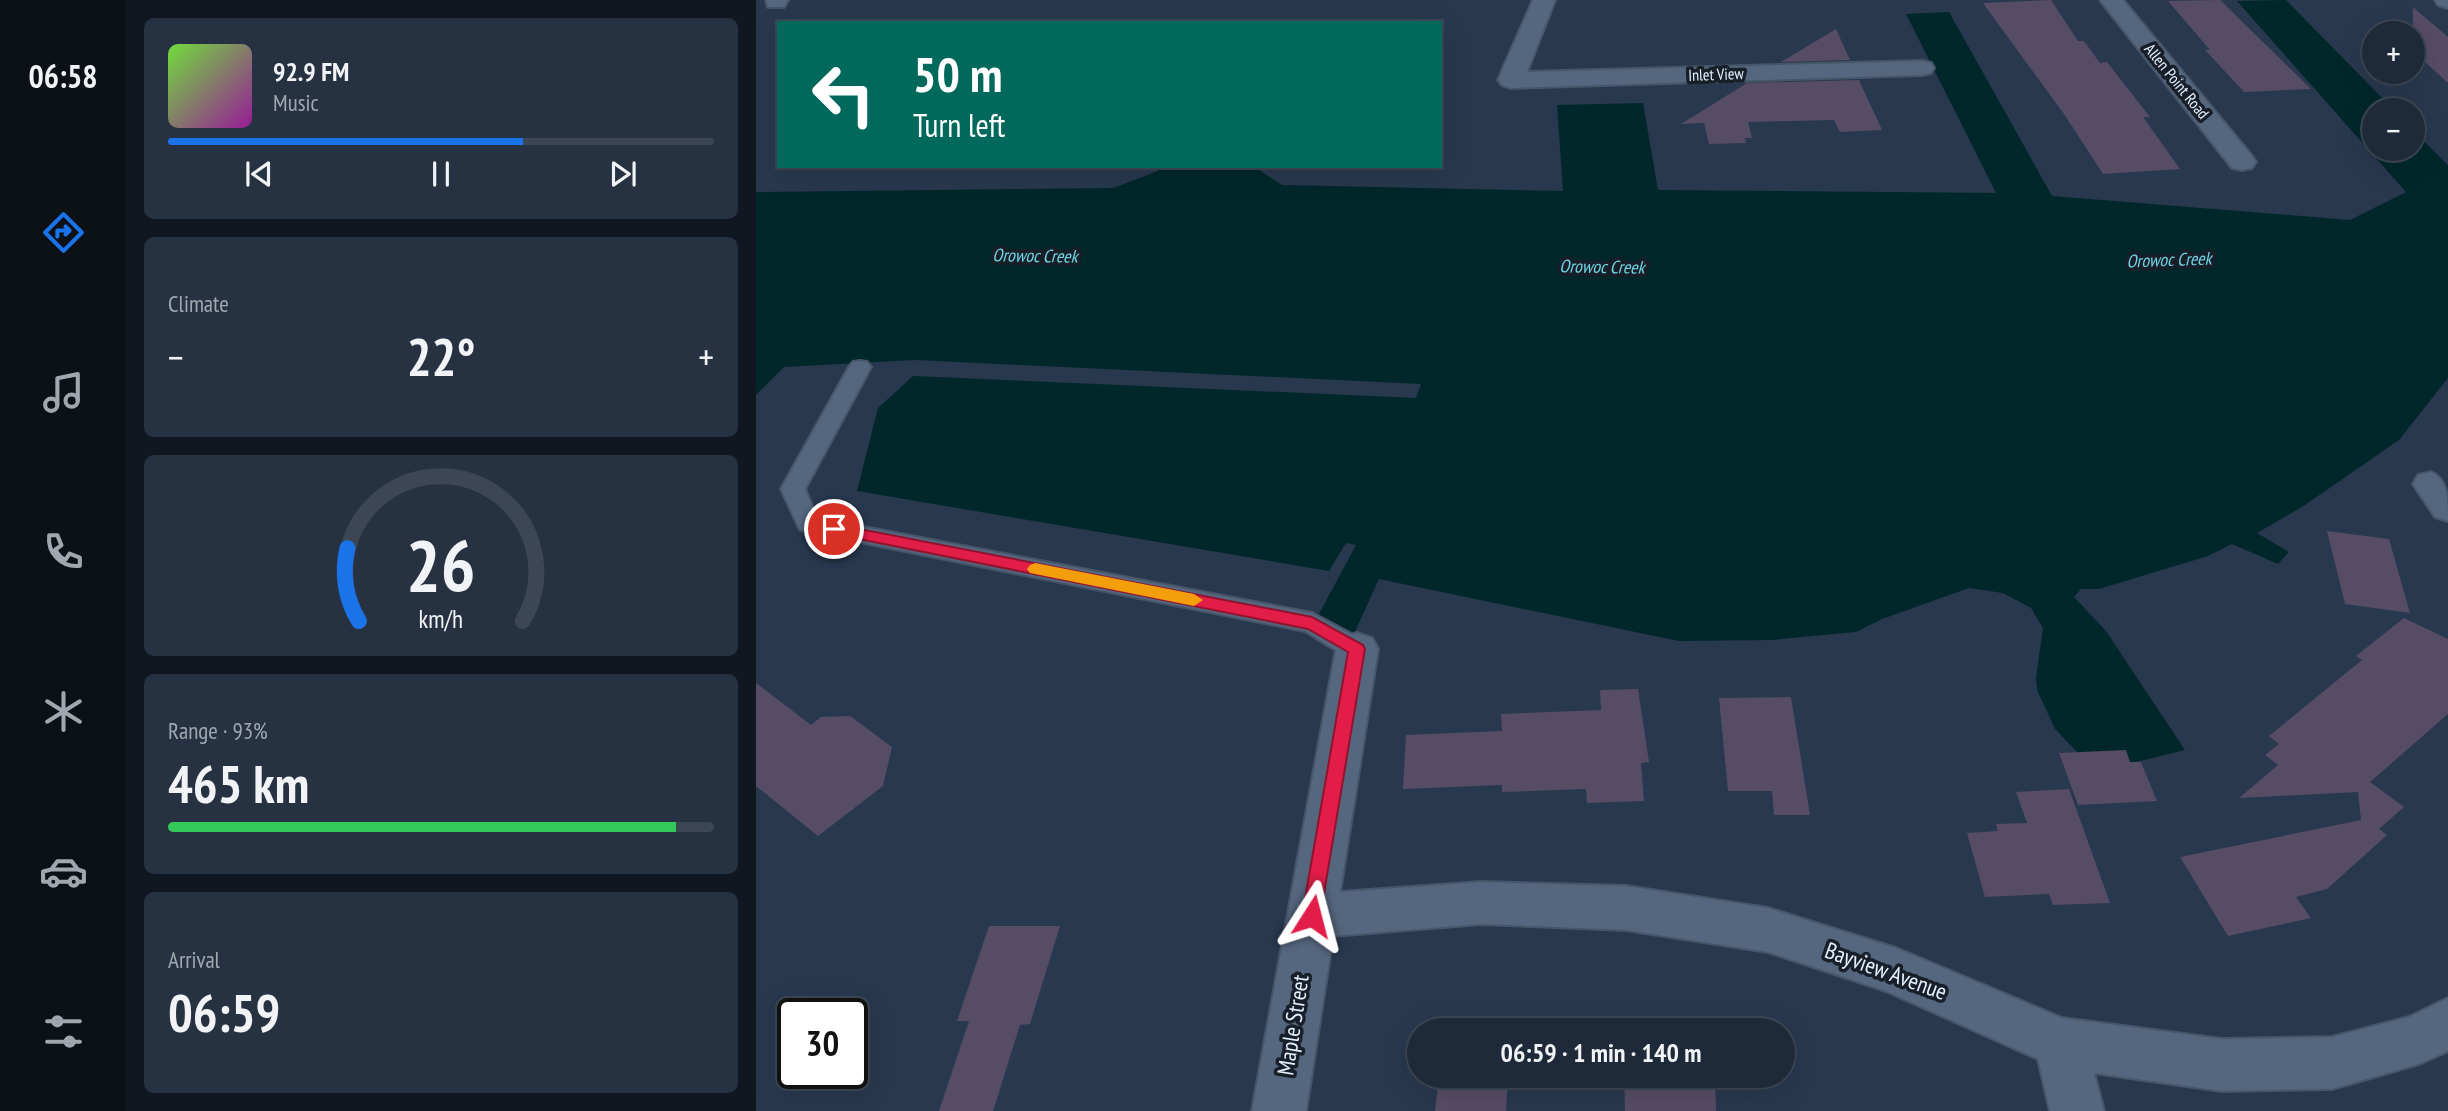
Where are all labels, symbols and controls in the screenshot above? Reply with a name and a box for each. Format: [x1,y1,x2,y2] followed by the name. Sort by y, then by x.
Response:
[2362,21,2425,161] map controls
[2362,21,2425,84] button: +
[2141,39,2214,123] street label: Allen Point Road
[913,42,1002,106] text: 50 m
[798,49,889,140] icon: left
[28,55,98,97] text: 06:58
[273,55,349,88] text: 92.9 FM
[1688,63,1745,85] street label: Inlet View
[273,88,319,117] text: Music
[2362,98,2425,161] button: −
[913,104,1005,146] text: Turn left
[240,155,278,193] icon: previous
[422,155,460,193] icon: pause
[604,155,642,193] icon: next
[39,208,88,257] icon: directions
[992,243,1080,268] water label: Orowoc Creek
[2126,246,2214,272] water label: Orowoc Creek
[1559,254,1647,279] water label: Orowoc Creek
[168,289,229,318] text: Climate
[407,323,475,390] text: 22°
[168,332,184,381] text: −
[698,332,714,381] text: +
[39,368,88,417] icon: music
[804,499,864,559] pin
[815,510,853,548] icon: arrive
[406,518,476,612] text: 26
[39,527,88,576] icon: phone
[419,603,463,635] text: km/h
[39,687,88,736] icon: climate
[168,716,268,745] text: Range · 93%
[168,750,309,817] text: 465 km
[39,847,88,896] icon: car
[1275,879,1349,953] position arrow
[1821,935,1951,1006] street label: Bayview Avenue
[168,945,220,974] text: Arrival
[1270,972,1315,1077] street label: Maple Street
[168,979,280,1046] text: 06:59
[777,998,868,1089] speed limit sign: 30
[39,1007,88,1056] icon: filters
[1501,1036,1701,1069] text: 06:59 · 1 min · 140 m

